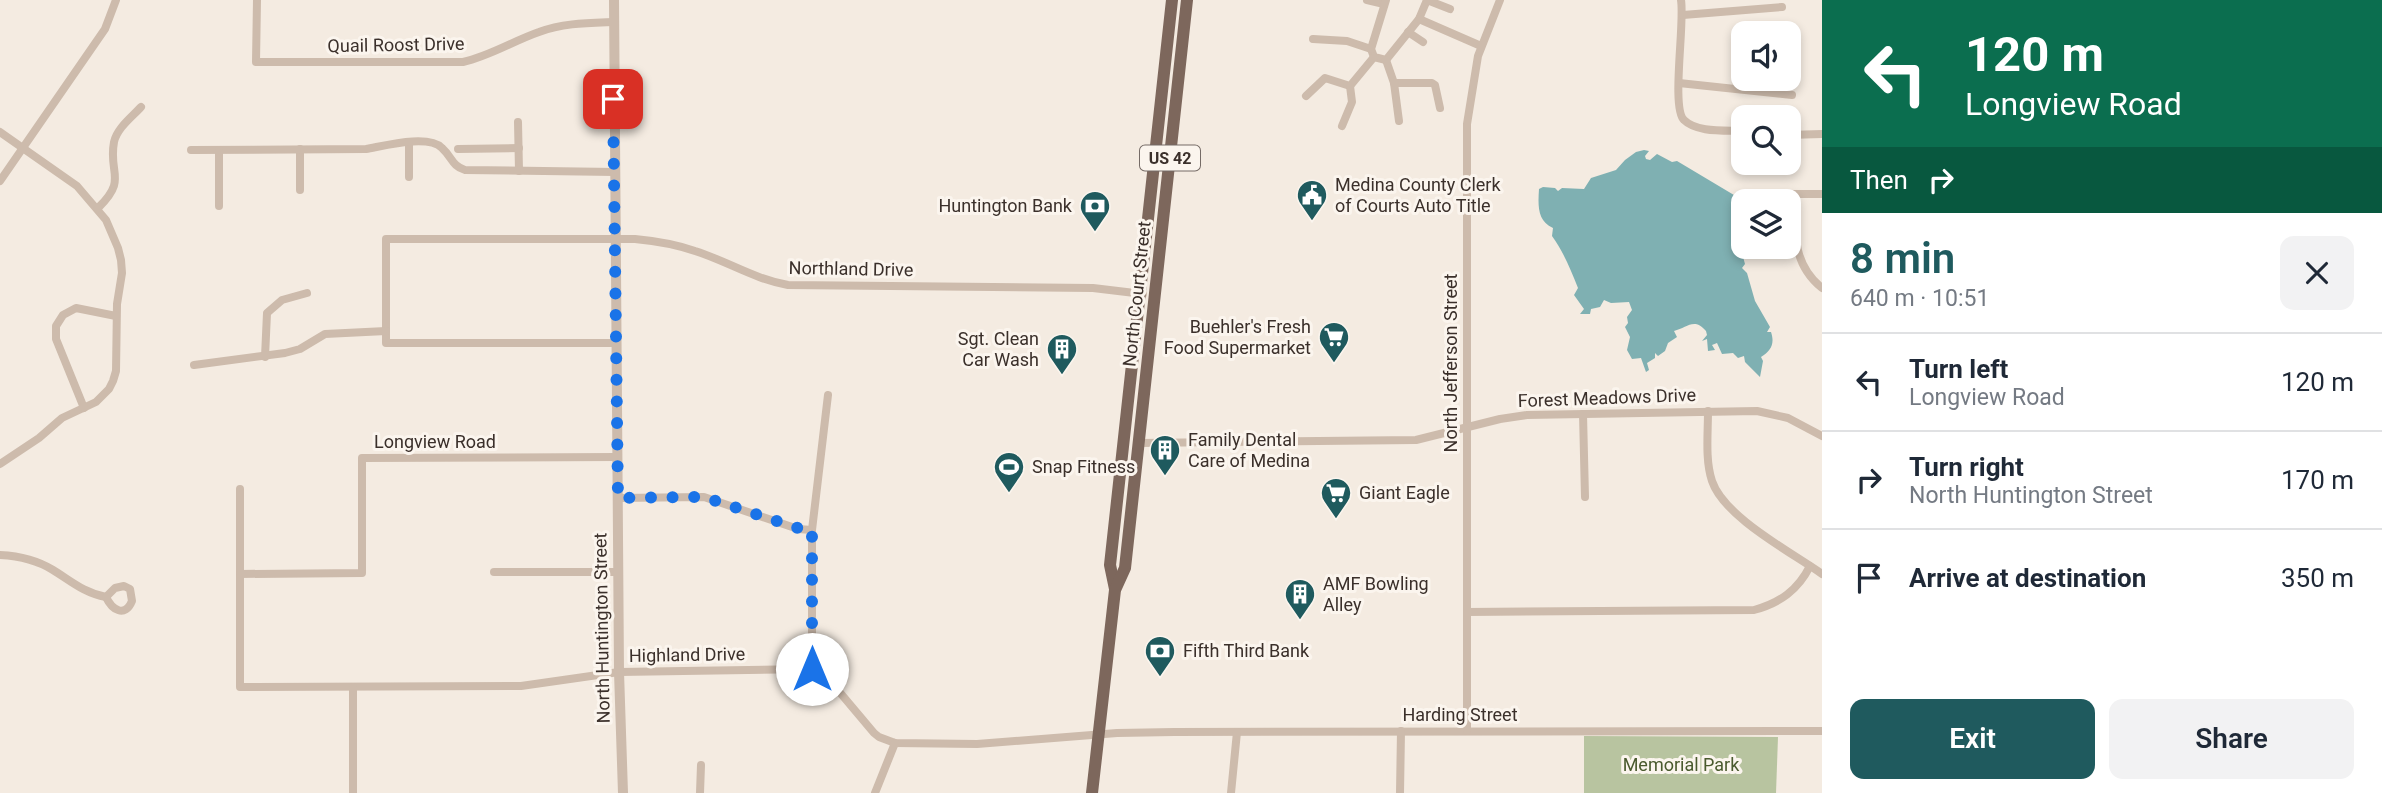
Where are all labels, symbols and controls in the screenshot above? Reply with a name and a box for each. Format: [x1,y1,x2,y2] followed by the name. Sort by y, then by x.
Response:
[1731,21,1801,259] map controls
[1731,21,1801,91] button: sound
[1965,26,2104,83] text: 120 m
[1850,28,1941,119] icon: left
[327,33,465,56] street label: Quail Roost Drive
[583,69,643,129] pin
[594,80,632,118] icon: arrive
[1965,85,2182,123] text: Longview Road
[1731,105,1801,175] button: search
[1140,146,1200,170] road number: US 42
[1922,161,1960,199] icon: right
[1850,165,1908,195] text: Then
[1335,174,1501,216] place label: Medina County Clerk of Courts Auto Title
[1295,178,1329,222] public building icon: Medina County Clerk of Courts Auto Title
[1078,189,1112,233] bank icon: Huntington Bank
[1731,189,1801,259] button: layers
[939,195,1073,216] place label: Huntington Bank
[1118,220,1155,368] street label: North Court Street
[1850,234,1955,283] text: 8 min
[2280,236,2354,310] button: close
[789,257,913,280] street label: Northland Drive
[1440,274,1461,452] street label: North Jefferson Street
[1850,285,1989,312] text: 640 m · 10:51
[1164,316,1311,358] place label: Buehler's Fresh Food Supermarket
[1317,320,1351,364] supermarket icon: Buehler's Fresh Food Supermarket
[958,328,1039,370] place label: Sgt. Clean Car Wash
[1045,332,1079,376] building icon: Sgt. Clean Car Wash
[1909,354,2008,384] text: Turn left
[1850,363,1888,401] icon: left
[2281,367,2354,397] text: 120 m
[1517,384,1696,411] street label: Forest Meadows Drive
[1909,384,2065,411] text: Longview Road
[1188,429,1310,471] place label: Family Dental Care of Medina
[374,431,496,452] street label: Longview Road
[1148,433,1182,477] building icon: Family Dental Care of Medina
[992,450,1026,494] sports icon: Snap Fitness
[1909,452,2024,482] text: Turn right
[1032,456,1135,477] place label: Snap Fitness
[1850,461,1888,499] icon: right
[2281,465,2354,495] text: 170 m
[1319,476,1353,520] supermarket icon: Giant Eagle
[1359,482,1450,503] place label: Giant Eagle
[1909,482,2153,509] text: North Huntington Street
[589,532,614,724] street label: North Huntington Street
[1850,559,1888,597] icon: arrive
[1909,563,2146,593] text: Arrive at destination
[2281,563,2354,593] text: 350 m
[1323,573,1429,615] place label: AMF Bowling Alley
[1283,577,1317,621] building icon: AMF Bowling Alley
[775,632,849,706] position arrow
[1143,634,1177,678] bank icon: Fifth Third Bank
[1183,640,1310,661] place label: Fifth Third Bank
[629,643,745,666] street label: Highland Drive
[1850,699,2095,779] button: Exit
[2109,699,2354,779] button: Share
[1402,704,1518,725] street label: Harding Street
[1623,754,1740,775] park label: Memorial Park

